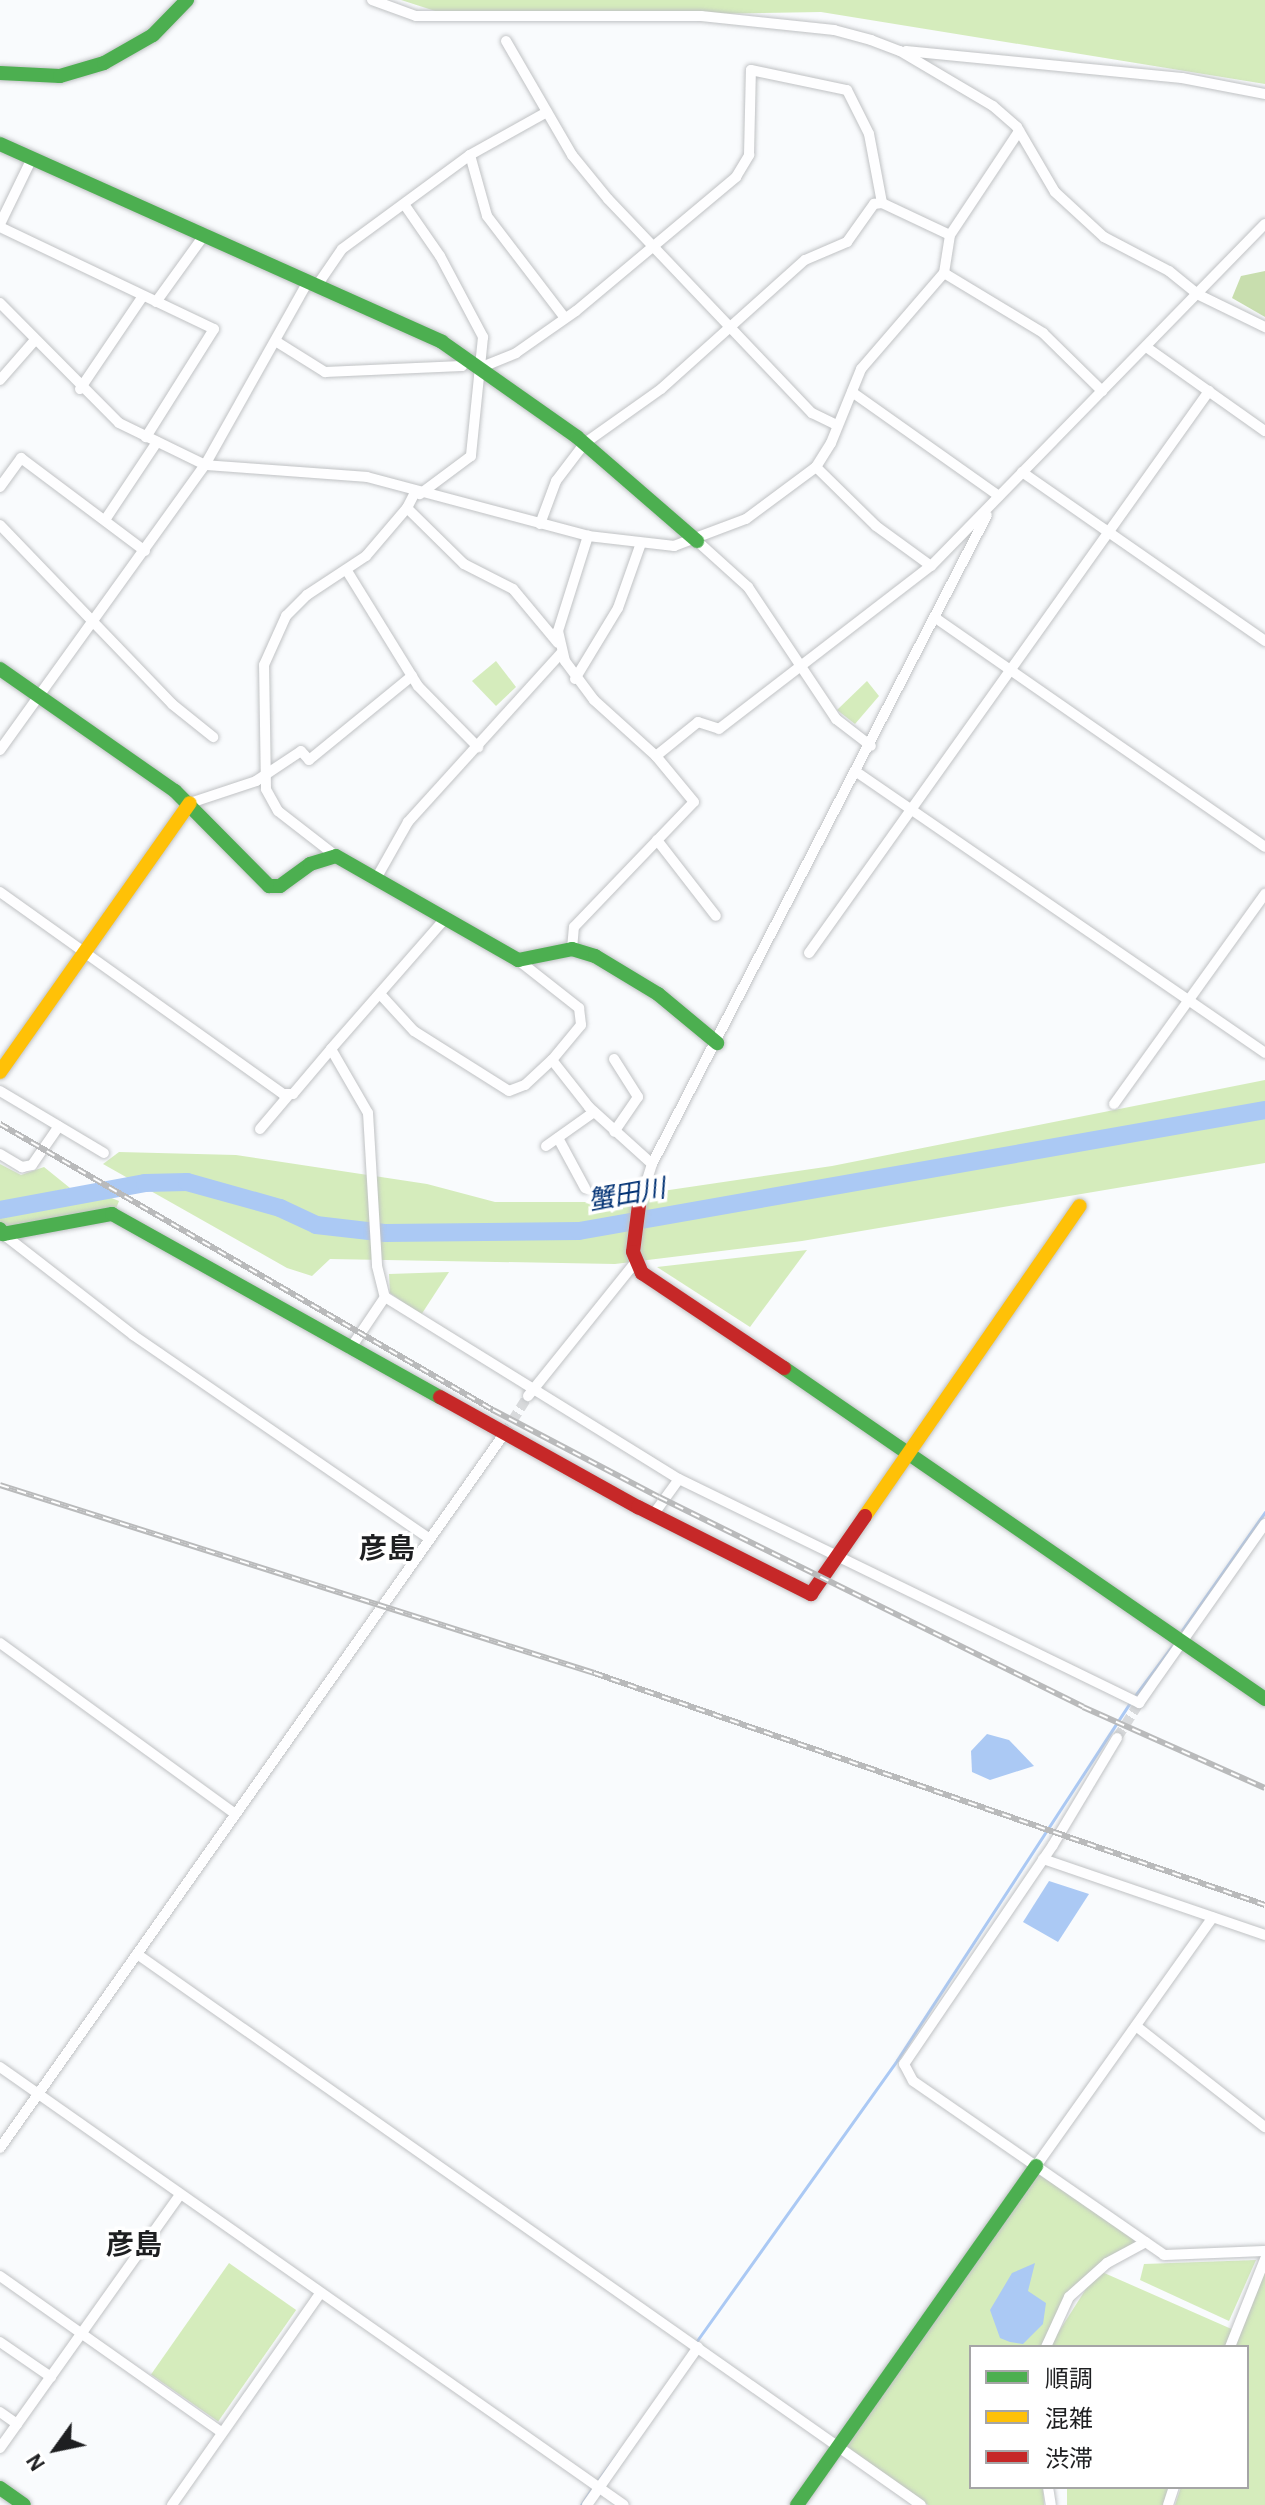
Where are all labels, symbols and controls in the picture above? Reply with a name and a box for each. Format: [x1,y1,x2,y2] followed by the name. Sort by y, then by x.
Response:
[586,1174,668,1218] water label: 蟹田川
[359,1533,415,1567] district label: 彦島
[106,2229,162,2263] district label: 彦島
[969,2345,1249,2489] legend
[1045,2368,1093,2392] text: 順調
[1045,2408,1093,2432] text: 混雑
[16,2409,96,2489] north arrow
[1045,2448,1093,2472] text: 渋滞
[22,2450,49,2474] text: N

